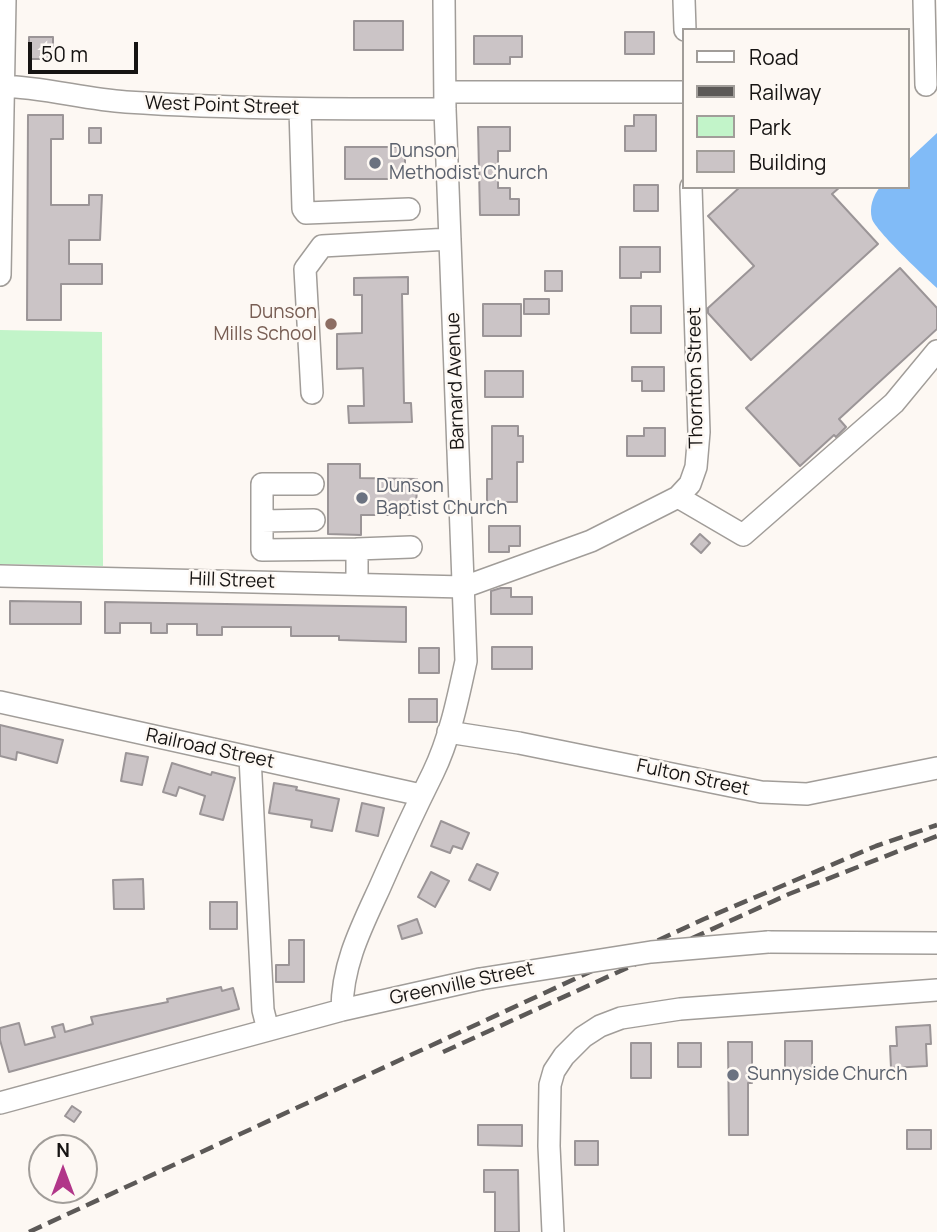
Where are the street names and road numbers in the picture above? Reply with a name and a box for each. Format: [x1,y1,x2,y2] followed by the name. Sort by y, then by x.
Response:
[144,92,300,120] street label: West Point Street
[683,307,709,449] street label: Thornton Street
[442,312,470,450] street label: Barnard Avenue
[189,568,275,594] street label: Hill Street
[144,724,276,774] street label: Railroad Street
[635,755,751,801] street label: Fulton Street
[388,958,536,1010] street label: Greenville Street

